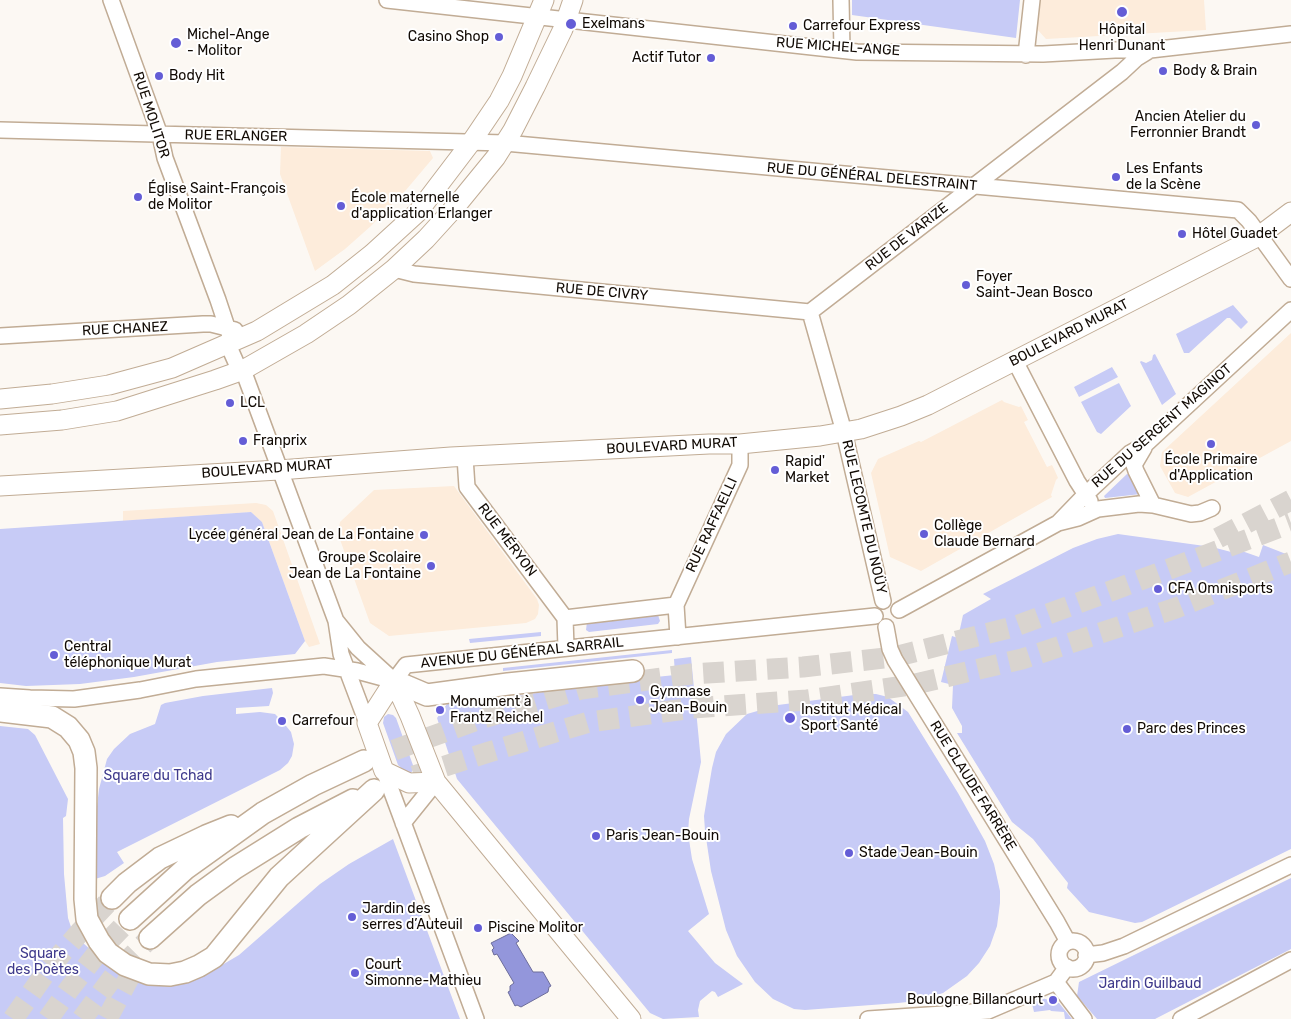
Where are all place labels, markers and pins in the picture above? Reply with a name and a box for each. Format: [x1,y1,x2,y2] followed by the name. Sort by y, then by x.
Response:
[1115,5,1129,19] marker: Hôpital Henri Dunant
[582,16,645,32] place label: Exelmans
[564,17,578,31] marker: Exelmans
[803,18,920,34] place label: Carrefour Express
[787,20,799,32] marker: Carrefour Express
[1079,22,1165,54] place label: Hôpital Henri Dunant
[187,27,270,59] place label: Michel-Ange - Molitor
[408,29,489,45] place label: Casino Shop
[493,31,505,43] marker: Casino Shop
[169,36,183,50] marker: Michel-Ange - Molitor
[632,50,701,66] place label: Actif Tutor
[705,52,717,64] marker: Actif Tutor
[1173,63,1257,79] place label: Body & Brain
[1157,65,1169,77] marker: Body & Brain
[169,68,225,84] place label: Body Hit
[153,70,165,82] marker: Body Hit
[1130,109,1246,142] place label: Ancien Atelier du Ferronnier Brandt
[1250,119,1262,131] marker: Ancien Atelier du Ferronnier Brandt
[1126,161,1203,193] place label: Les Enfants de la Scène
[1110,171,1122,183] marker: Les Enfants de la Scène
[148,181,286,213] place label: Église Saint-François de Molitor
[351,190,492,222] place label: École maternelle d'application Erlanger
[132,191,144,203] marker: Église Saint-François de Molitor
[335,200,347,212] marker: École maternelle d'application Erlanger
[1192,226,1277,242] place label: Hôtel Guadet
[1176,228,1188,240] marker: Hôtel Guadet
[976,269,1093,302] place label: Foyer Saint-Jean Bosco
[960,279,972,291] marker: Foyer Saint-Jean Bosco
[240,395,265,411] place label: LCL
[224,397,236,409] marker: LCL
[253,433,307,449] place label: Franprix
[237,435,249,447] marker: Franprix
[1205,438,1217,450] marker: École Primaire d'Application
[1164,452,1258,484] place label: École Primaire d'Application
[785,454,829,487] place label: Rapid' Market
[769,464,781,476] marker: Rapid' Market
[934,518,1035,550] place label: Collège Claude Bernard
[189,527,414,543] place label: Lycée général Jean de La Fontaine
[918,528,930,540] marker: Collège Claude Bernard
[418,529,430,541] marker: Lycée général Jean de La Fontaine
[289,550,421,582] place label: Groupe Scolaire Jean de La Fontaine
[425,560,437,572] marker: Groupe Scolaire Jean de La Fontaine
[1168,581,1273,597] place label: CFA Omnisports
[1152,583,1164,595] marker: CFA Omnisports
[64,639,191,672] place label: Central téléphonique Murat
[48,649,60,661] marker: Central téléphonique Murat
[650,684,727,716] place label: Gymnase Jean-Bouin
[450,694,543,726] place label: Monument à Frantz Reichel
[634,694,646,706] marker: Gymnase Jean-Bouin
[801,702,902,734] place label: Institut Médical Sport Santé
[434,704,446,716] marker: Monument à Frantz Reichel
[783,711,797,725] marker: Institut Médical Sport Santé
[292,713,354,729] place label: Carrefour
[276,715,288,727] marker: Carrefour
[1137,721,1246,737] place label: Parc des Princes
[1121,723,1133,735] marker: Parc des Princes
[606,828,719,844] place label: Paris Jean-Bouin
[590,830,602,842] marker: Paris Jean-Bouin
[859,845,978,861] place label: Stade Jean-Bouin
[843,847,855,859] marker: Stade Jean-Bouin
[362,901,463,934] place label: Jardin des serres d’Auteuil
[346,911,358,923] marker: Jardin des serres d’Auteuil
[488,920,583,936] place label: Piscine Molitor
[472,922,484,934] marker: Piscine Molitor
[365,957,481,990] place label: Court Simonne-Mathieu
[349,967,361,979] marker: Court Simonne-Mathieu
[907,992,1043,1008] place label: Boulogne Billancourt
[1047,994,1059,1006] marker: Boulogne Billancourt

